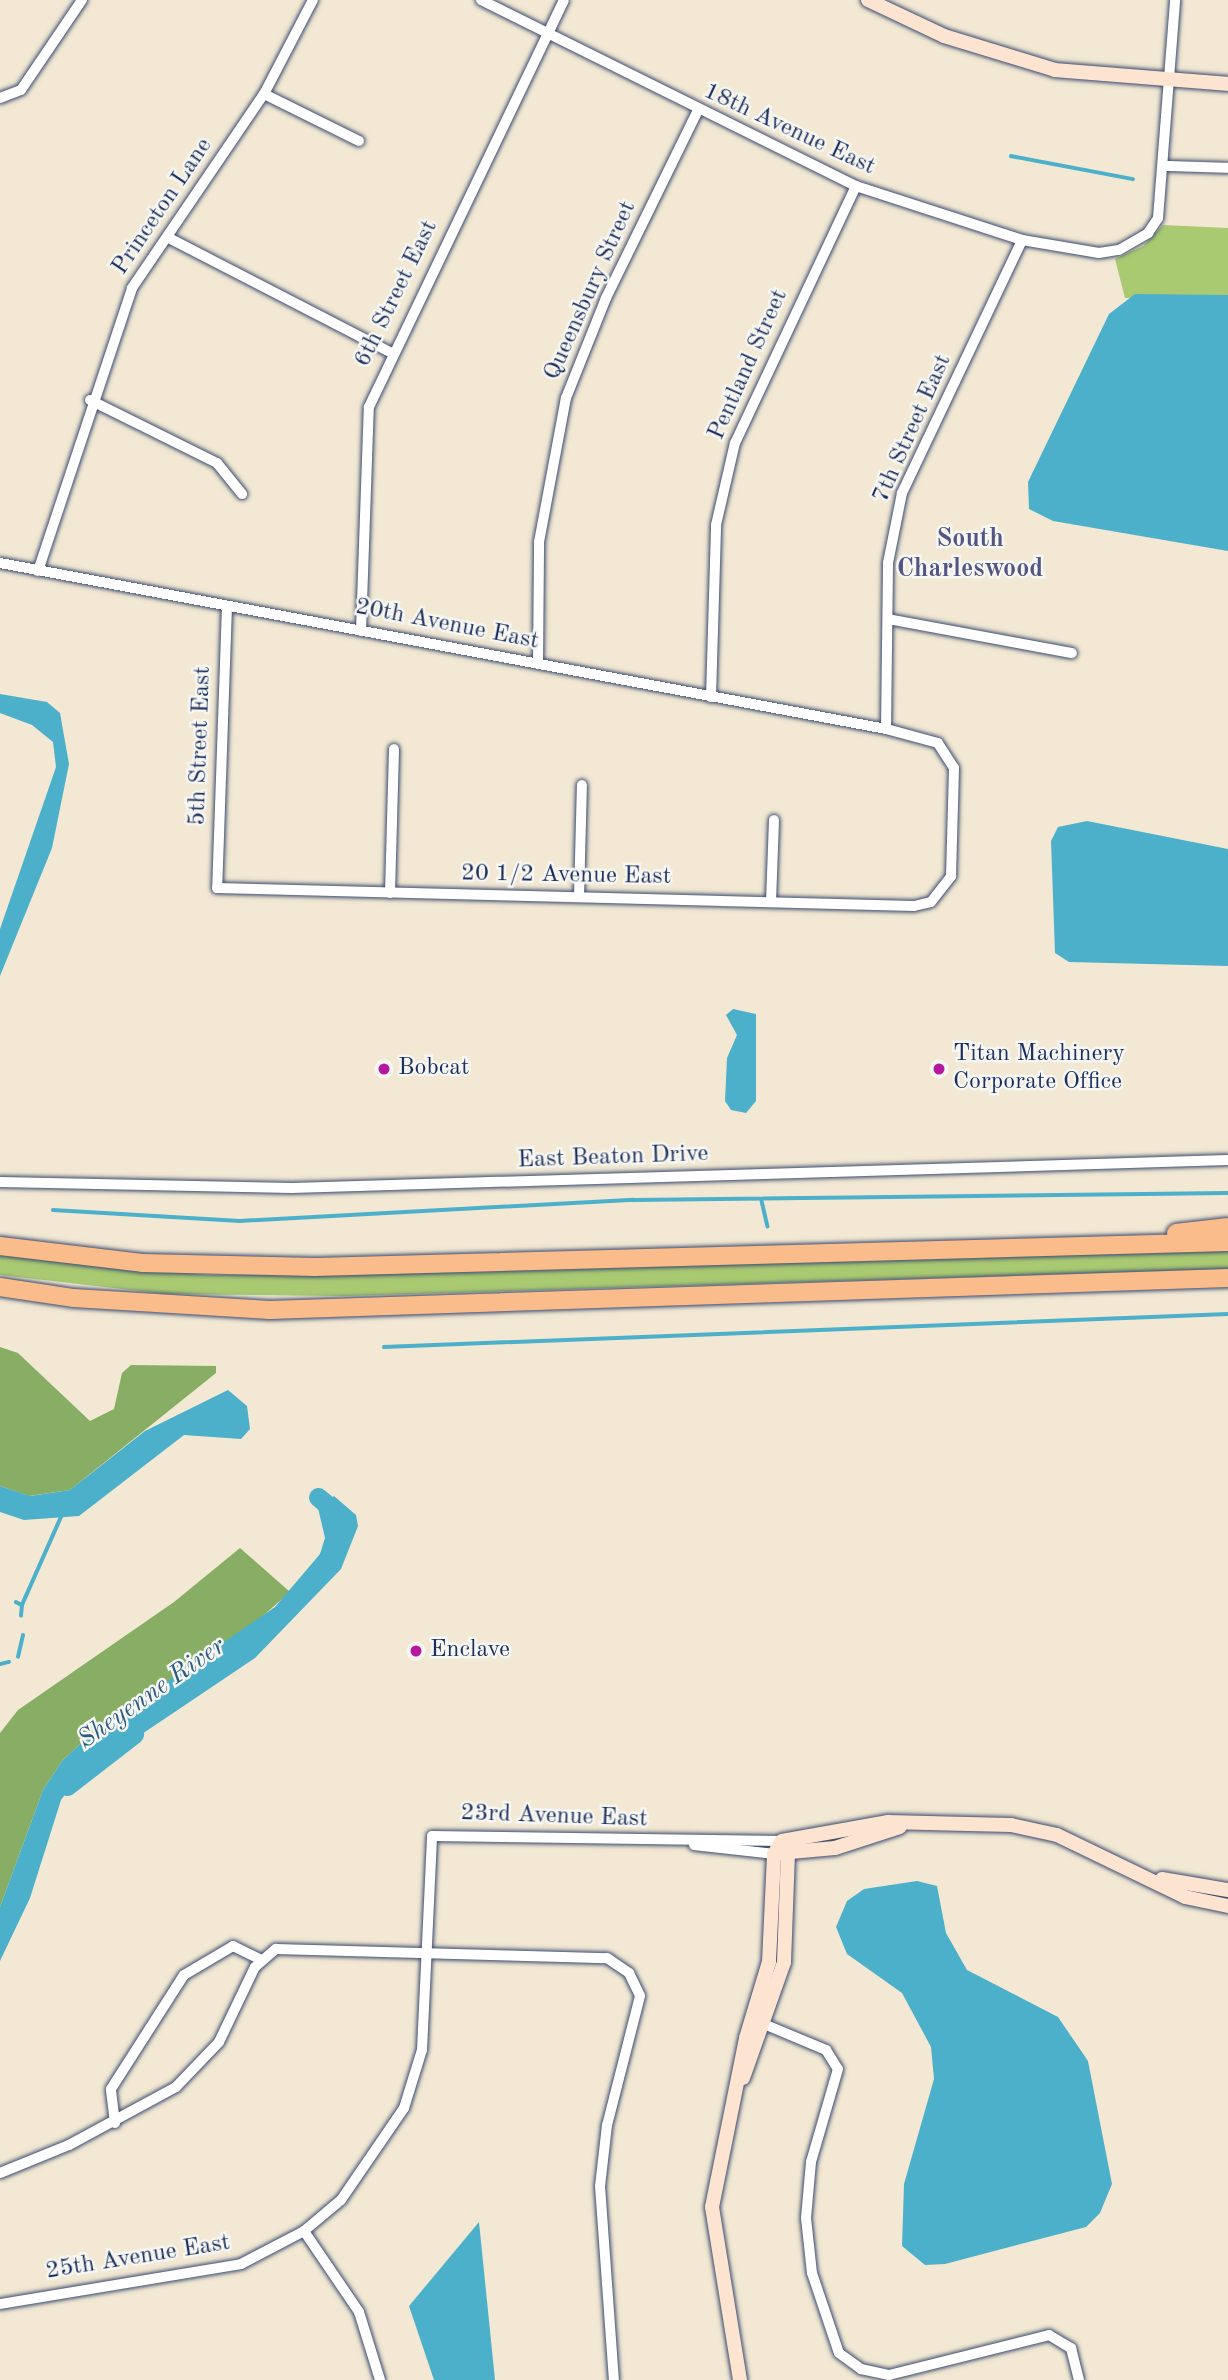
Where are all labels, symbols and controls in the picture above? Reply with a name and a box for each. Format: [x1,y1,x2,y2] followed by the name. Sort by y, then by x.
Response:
[699,78,879,182] street label: 18th Avenue East
[107,133,219,281] street label: Princeton Lane
[539,197,643,385] street label: Queensbury Street
[349,216,445,372] street label: 6th Street East
[703,285,795,445] street label: Pentland Street
[867,350,959,508] street label: 7th Street East
[897,524,1043,586] district label: South Charleswood
[353,593,541,657] street label: 20th Avenue East
[184,666,218,826] street label: 5th Street East
[461,860,671,892] street label: 20 1/2 Avenue East
[953,1041,1125,1097] place label: Titan Machinery Corporate Office
[398,1055,469,1083] place label: Bobcat
[376,1061,392,1077] marker: Bobcat
[931,1061,947,1077] marker: Titan Machinery Corporate Office
[517,1140,709,1176] street label: East Beaton Drive
[72,1632,232,1756] water label: Sheyenne River
[430,1637,510,1665] place label: Enclave
[408,1643,424,1659] marker: Enclave
[460,1799,648,1835] street label: 23rd Avenue East
[44,2229,232,2287] street label: 25th Avenue East

